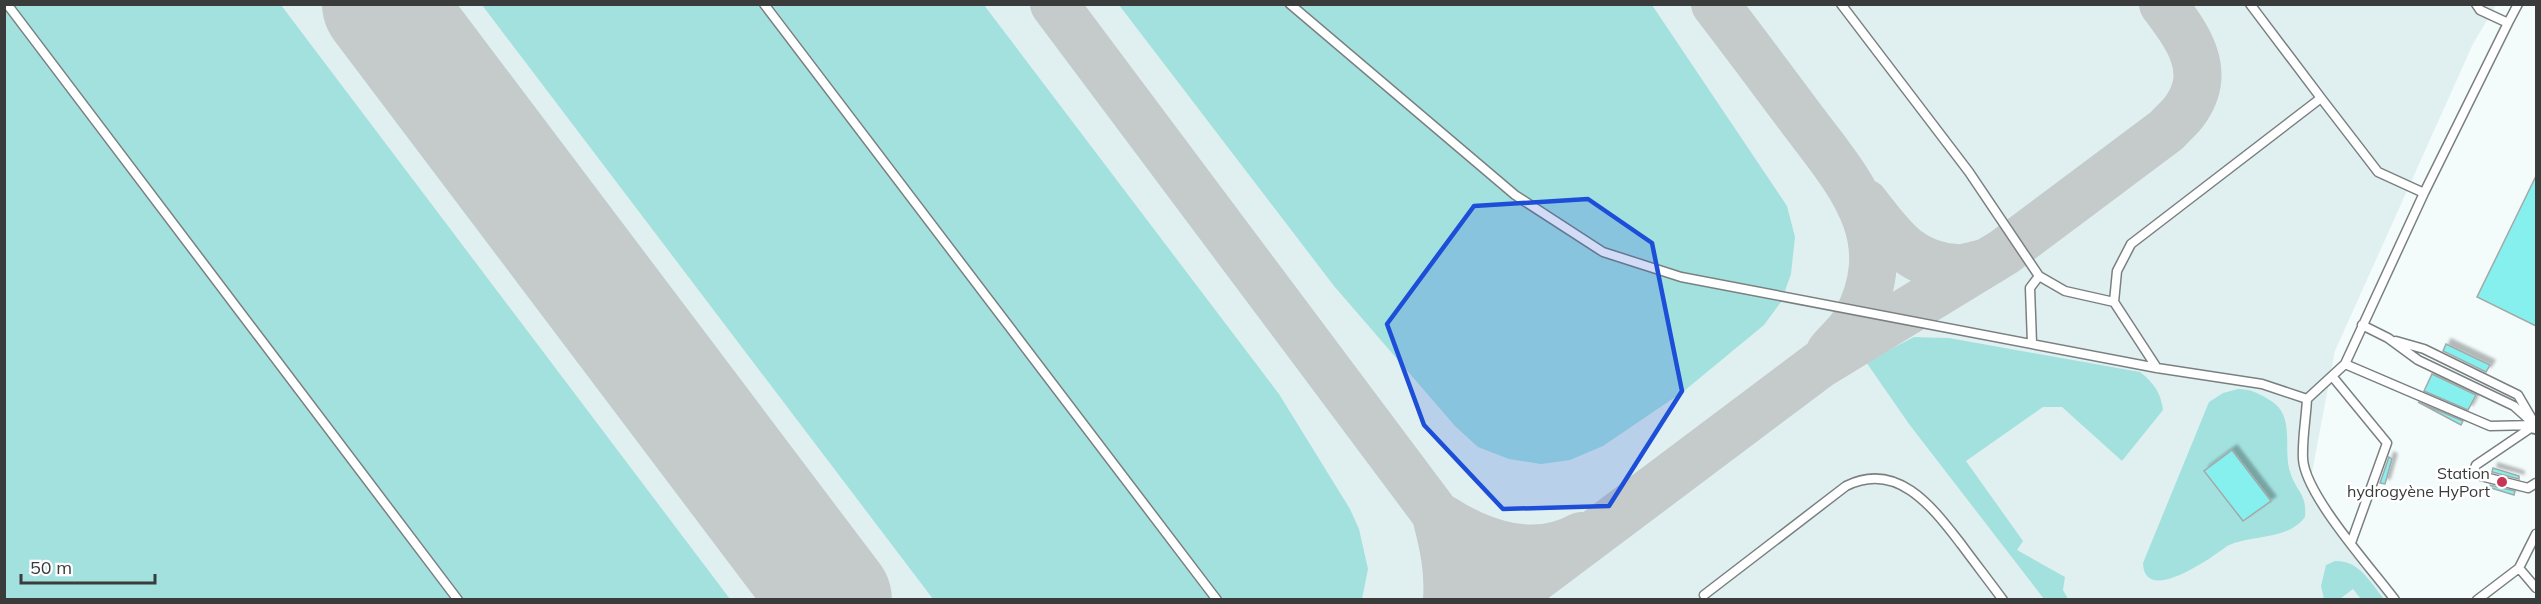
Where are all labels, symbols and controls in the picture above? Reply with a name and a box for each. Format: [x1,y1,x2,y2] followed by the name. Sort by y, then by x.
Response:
[2347,463,2490,501] place label: Station hydrogyène HyPort
[2495,475,2509,489] marker: Station hydrogyène HyPort
[21,547,154,585] scale bar
[30,556,72,579] text: 50 m

